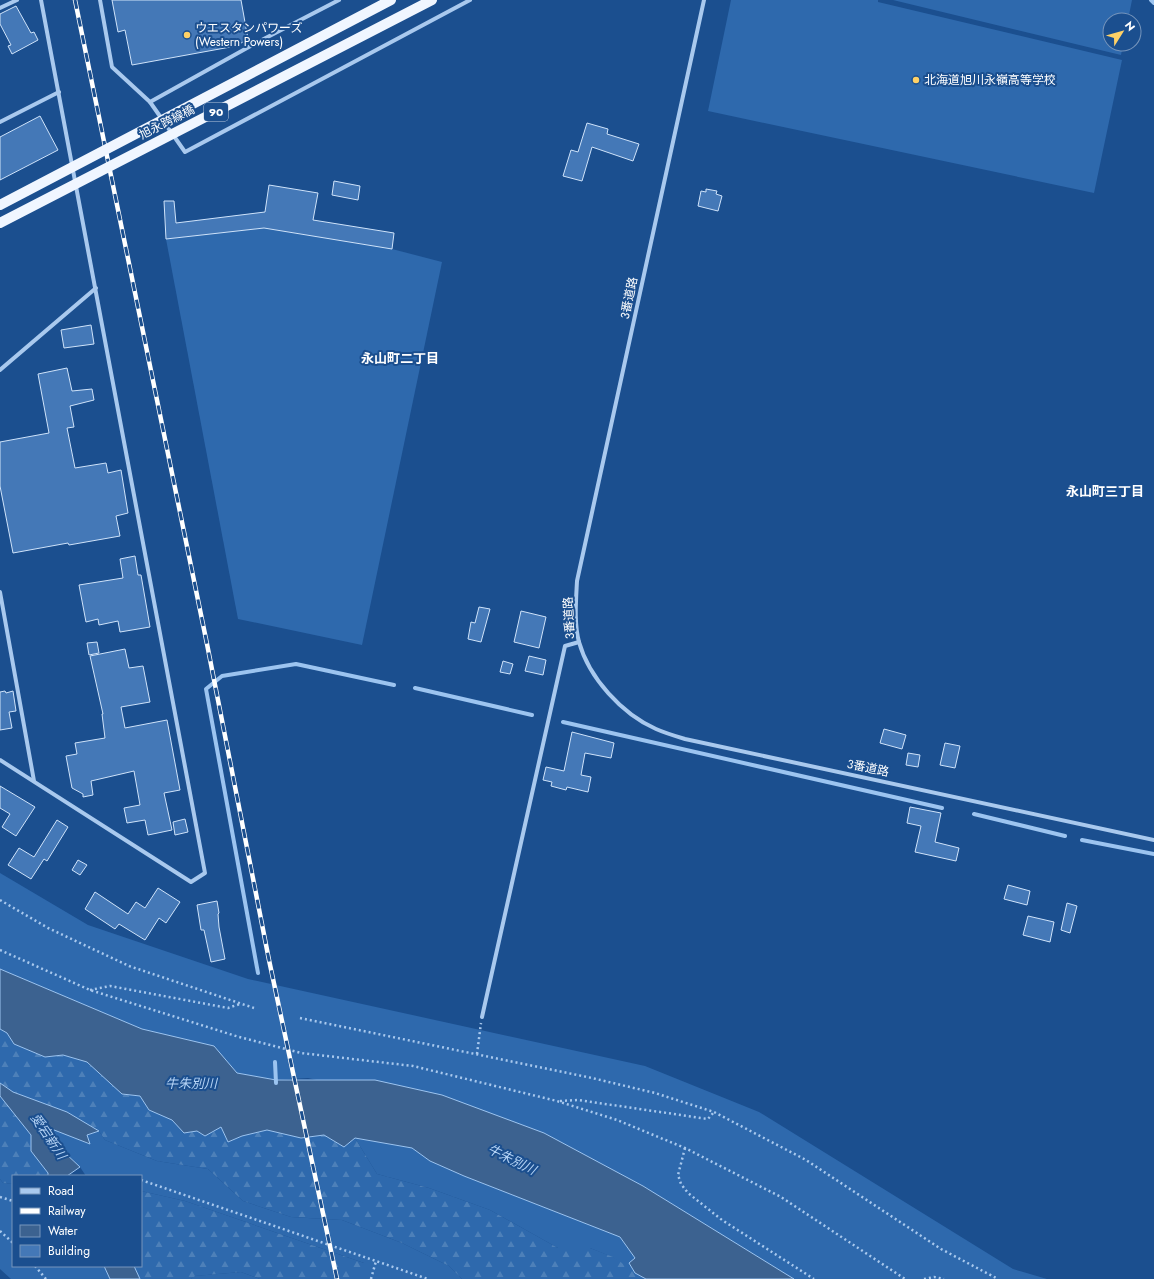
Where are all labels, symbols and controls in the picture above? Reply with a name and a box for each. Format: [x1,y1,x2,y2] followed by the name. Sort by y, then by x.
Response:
[1102,12,1142,52] north arrow
[1121,18,1139,34] text: N
[195,19,302,51] place label: ウエスタンパワーズ (Western Powers)
[182,30,192,40] marker: ウエスタンパワーズ (Western Powers)
[924,71,1056,89] place label: 北海道旭川永嶺高等学校
[911,75,921,85] marker: 北海道旭川永嶺高等学校
[136,100,198,144] street label: 旭永跨線橋
[204,103,228,121] road number: 90
[616,275,642,321] street label: 3番道路
[361,349,439,368] district label: 永山町二丁目
[1066,482,1144,501] district label: 永山町三丁目
[559,596,579,640] street label: 3番道路
[845,755,891,781] street label: 3番道路
[165,1074,219,1093] water label: 牛朱別川
[26,1109,72,1165] water label: 愛宕新川
[484,1140,541,1180] water label: 牛朱別川
[12,1175,142,1267] legend
[48,1182,74,1200] text: Road
[48,1202,86,1220] text: Railway
[48,1222,79,1240] text: Water
[48,1242,90,1260] text: Building

